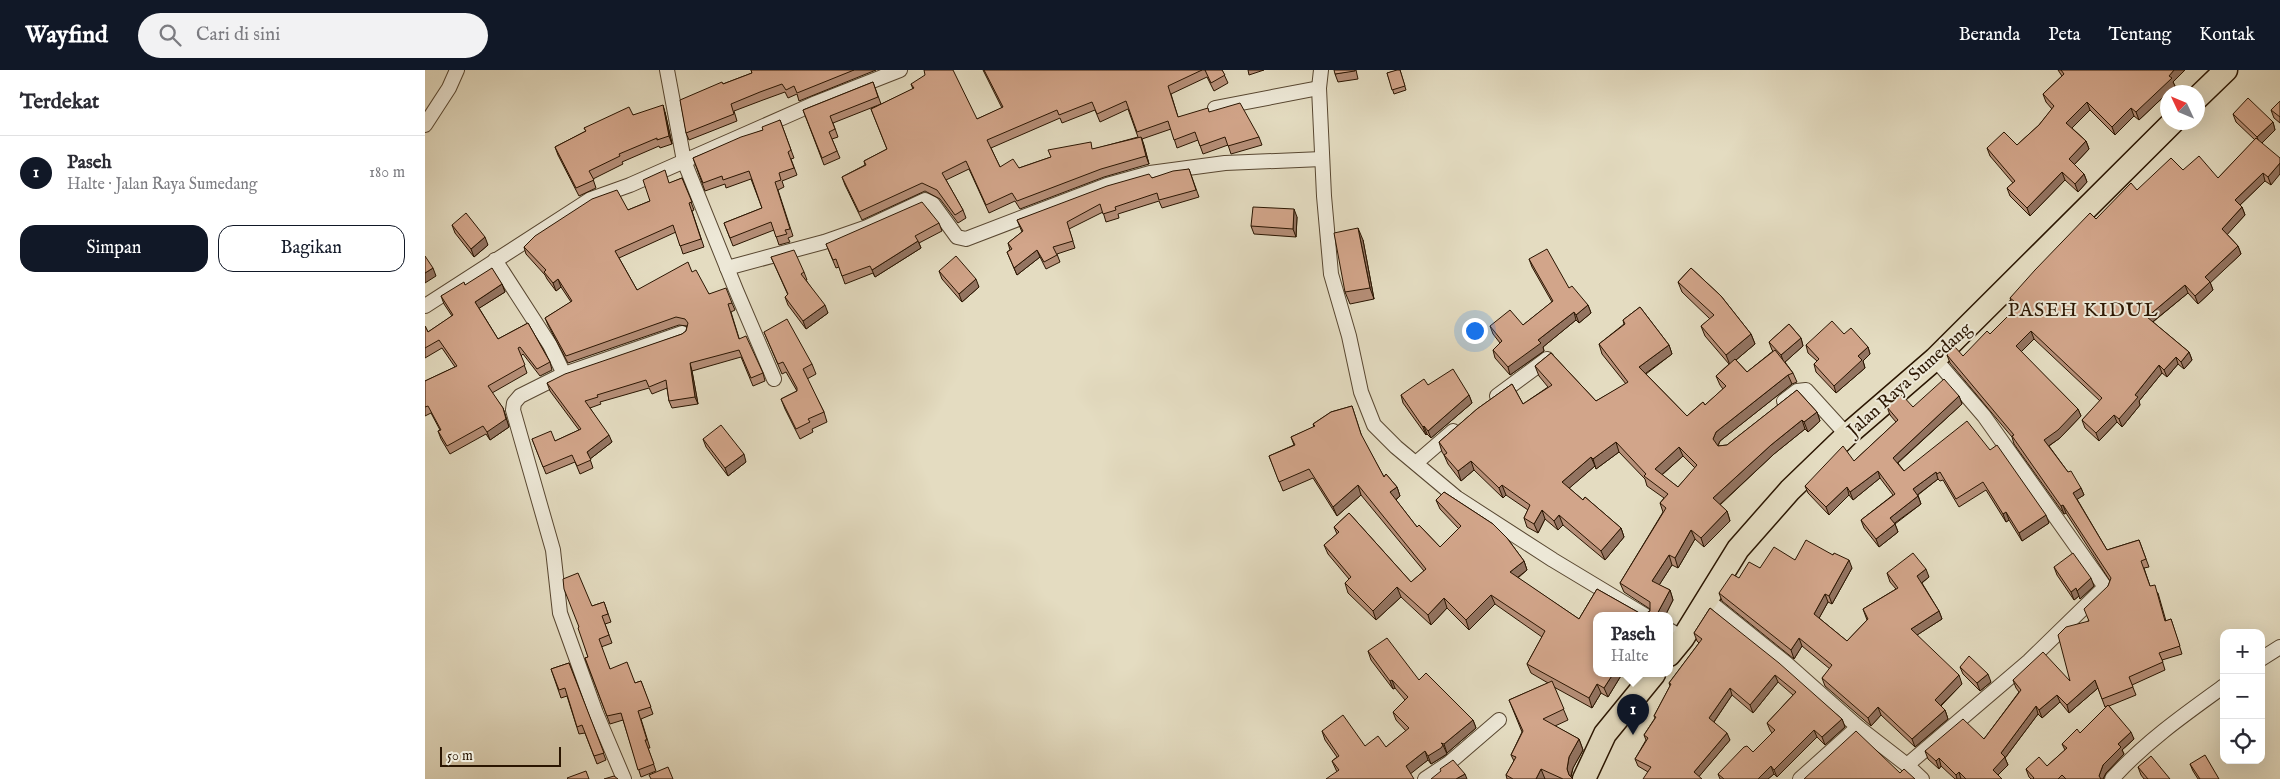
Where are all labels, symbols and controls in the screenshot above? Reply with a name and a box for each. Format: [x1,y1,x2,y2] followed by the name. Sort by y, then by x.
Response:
[138,13,488,58] search box
[25,20,108,51] text: Wayfind
[156,21,184,49] icon: search
[196,23,280,47] text: Cari di sini
[1959,24,2020,47] text: Beranda
[2048,24,2081,47] text: Peta
[2109,24,2171,47] text: Tentang
[2199,24,2255,47] text: Kontak
[2160,85,2205,130] north arrow
[20,89,99,116] text: Terdekat
[67,151,112,175] text: Paseh
[33,163,39,183] text: 1
[369,163,405,183] text: 180 m
[67,175,258,195] text: Halte · Jalan Raya Sumedang
[20,225,208,272] button: Simpan
[218,225,405,272] button: Bagikan
[2007,298,2159,323] district label: PASEH KIDUL
[1462,318,1488,344] your location
[1841,318,1977,443] street label: Jalan Raya Sumedang
[1593,612,1673,677] popup
[1611,623,1655,647] text: Paseh
[2220,629,2265,764] map controls
[2220,629,2265,674] button: +
[1611,647,1649,667] text: Halte
[2220,674,2265,719] button: −
[1617,694,1649,735] pin: 1
[2220,719,2265,764] button: locate
[440,744,561,767] scale bar
[447,747,473,765] text: 50 m

